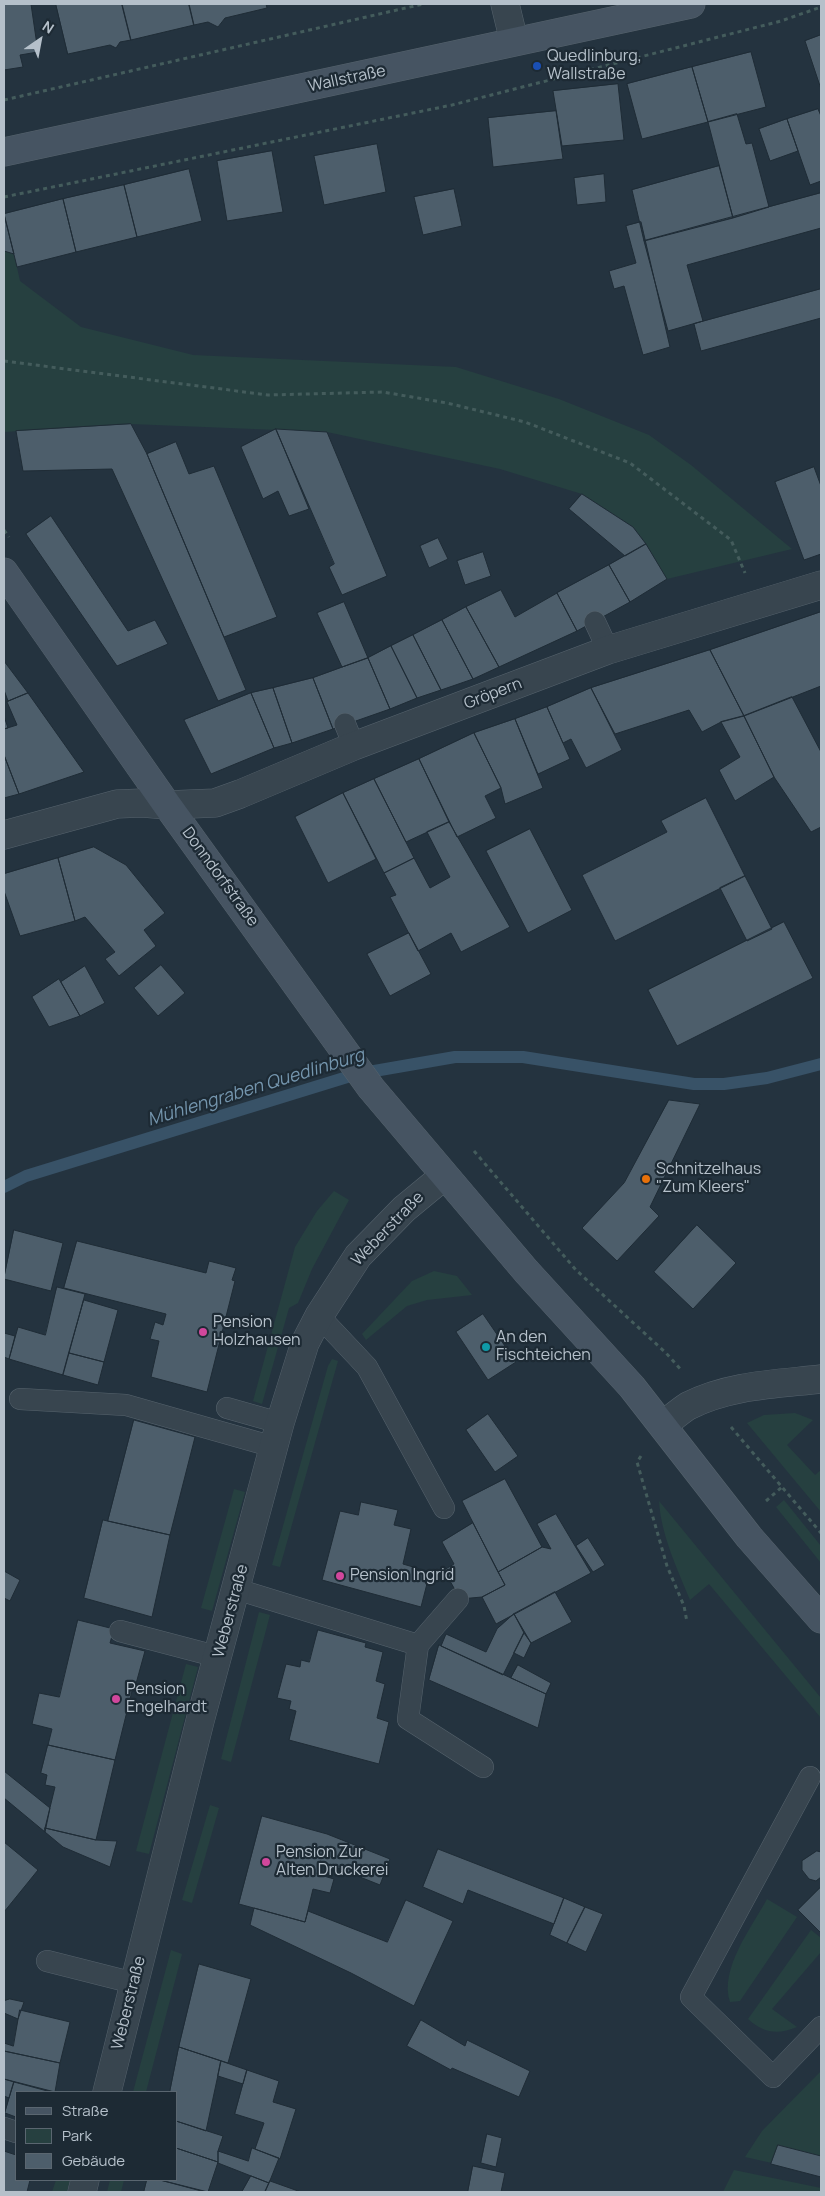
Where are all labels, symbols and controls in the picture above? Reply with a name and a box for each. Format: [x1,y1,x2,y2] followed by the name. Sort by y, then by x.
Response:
[15,15,65,65] north arrow
[39,16,58,38] text: N
[547,47,642,85] place label: Quedlinburg, Wallstraße
[531,60,543,72] marker: Quedlinburg, Wallstraße
[307,61,387,97] street label: Wallstraße
[461,674,525,714] street label: Gröpern
[178,824,262,930] street label: Donndorfstraße
[145,1045,367,1131] water label: Mühlengraben Quedlinburg
[656,1160,761,1198] place label: Schnitzelhaus "Zum Kleers"
[640,1173,652,1185] marker: Schnitzelhaus "Zum Kleers"
[348,1188,428,1270] street label: Weberstraße
[213,1313,301,1351] place label: Pension Holzhausen
[197,1326,209,1338] marker: Pension Holzhausen
[496,1328,591,1366] place label: An den Fischteichen
[480,1341,492,1353] marker: An den Fischteichen
[209,1562,253,1660] street label: Weberstraße
[350,1566,454,1586] place label: Pension Ingrid
[334,1570,346,1582] marker: Pension Ingrid
[126,1680,207,1718] place label: Pension Engelhardt
[110,1693,122,1705] marker: Pension Engelhardt
[276,1843,388,1881] place label: Pension Zur Alten Druckerei
[260,1856,272,1868] marker: Pension Zur Alten Druckerei
[108,1954,150,2052] street label: Weberstraße
[15,2091,178,2181] legend
[62,2100,108,2121] text: Straße
[62,2125,92,2146] text: Park
[62,2150,125,2171] text: Gebäude

